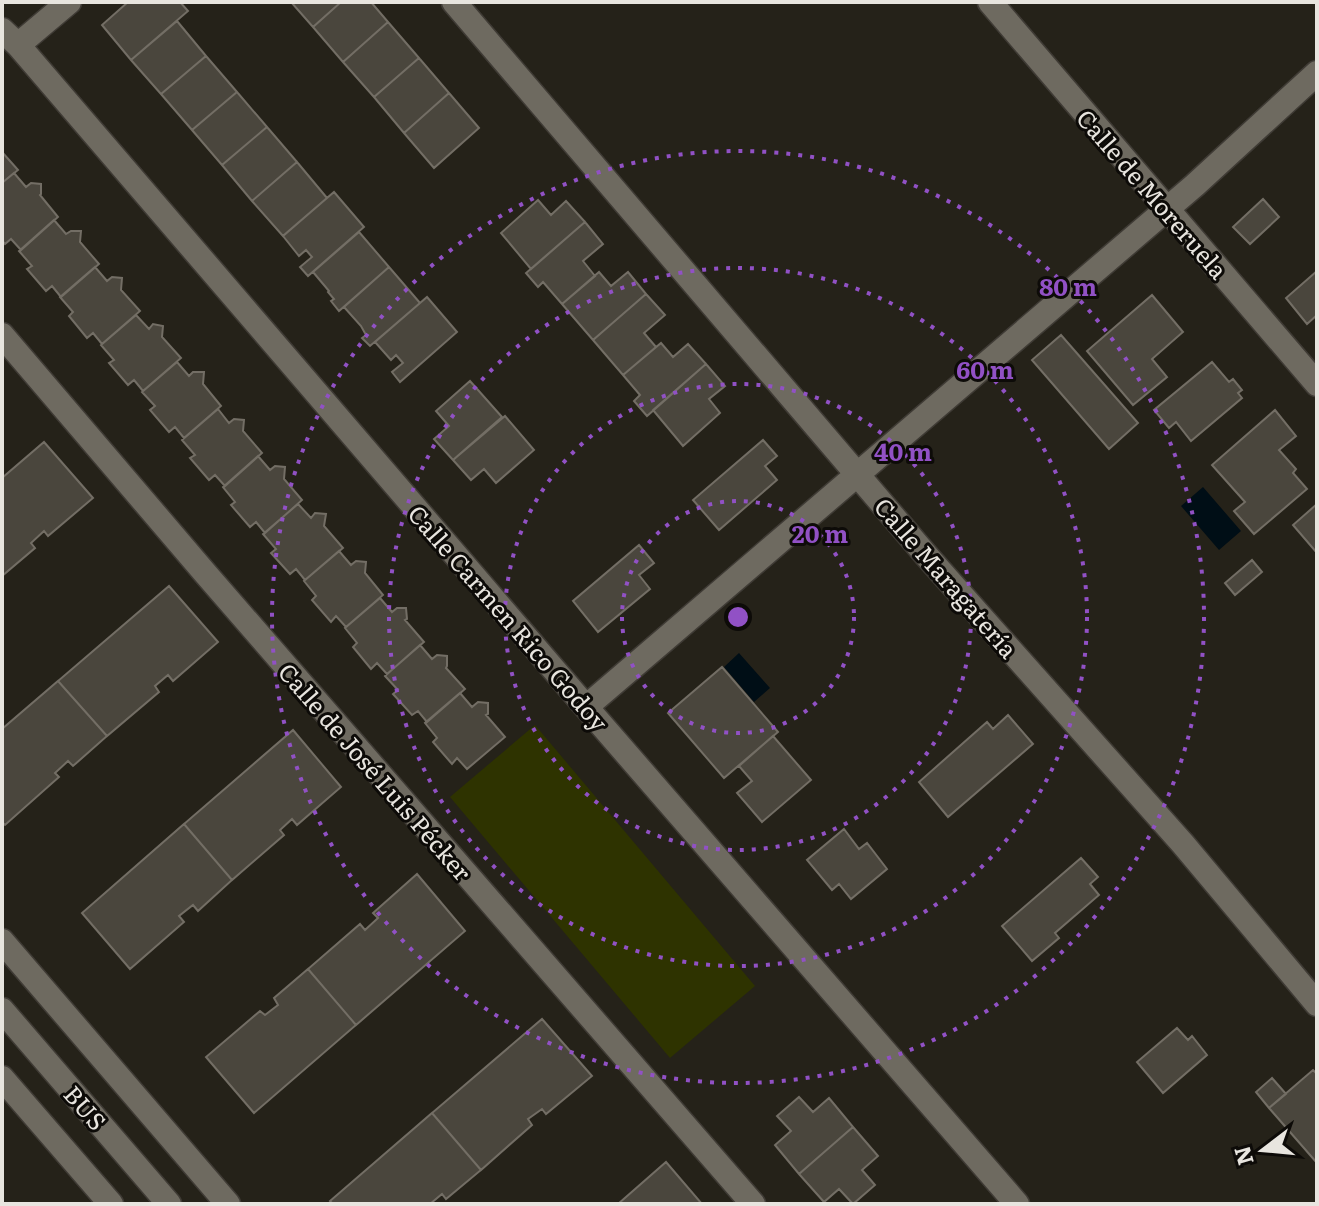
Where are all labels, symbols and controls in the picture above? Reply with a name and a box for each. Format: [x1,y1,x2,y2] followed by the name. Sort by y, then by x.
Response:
[1069,101,1237,286] street label: Calle de Moreruela
[1039,268,1097,303] text: 80 m
[956,351,1014,386] text: 60 m
[874,433,932,468] text: 40 m
[867,489,1027,665] street label: Calle Maragatería
[401,496,617,738] street label: Calle Carmen Rico Godoy
[792,515,848,550] text: 20 m
[724,603,752,631] centre of rings
[271,654,481,888] street label: Calle de José Luis Pécker
[57,1077,115,1137] street label: BUS
[1223,1110,1303,1190] north arrow
[1224,1143,1261,1169] text: N

